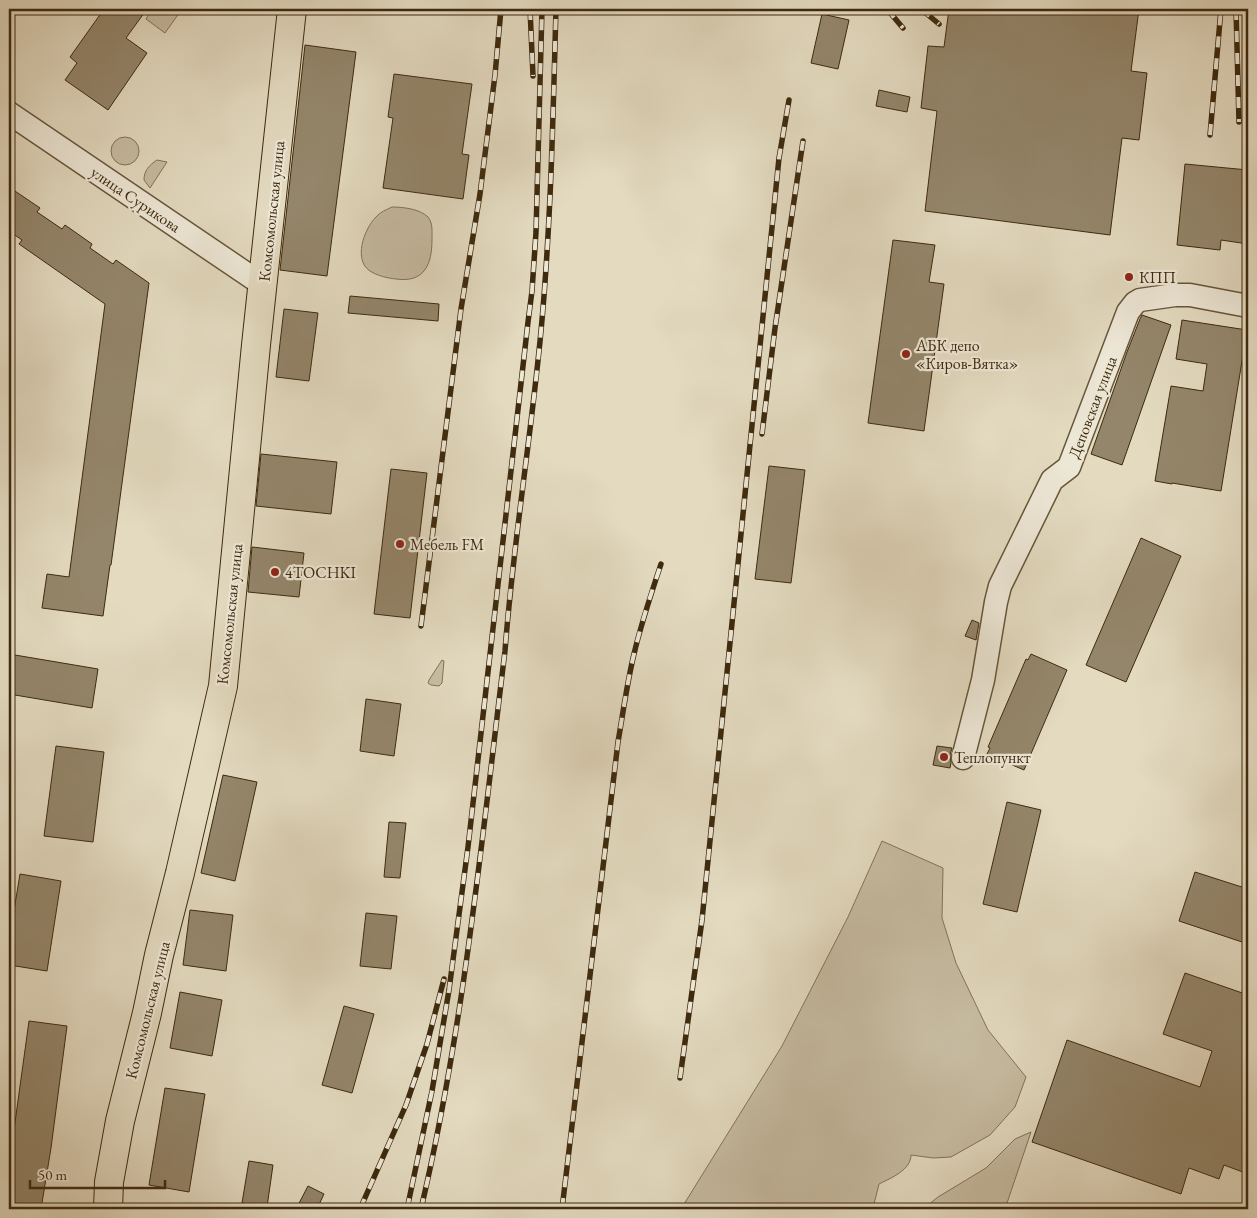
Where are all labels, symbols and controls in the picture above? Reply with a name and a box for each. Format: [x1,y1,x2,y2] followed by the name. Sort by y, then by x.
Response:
[254,139,289,282] street label: Комсомольская улица
[87,162,185,238] street label: улица Сурикова
[1139,267,1176,288] place label: КПП
[1123,271,1135,283] marker: КПП
[915,335,1018,374] place label: АБК депо «Киров-Вятка»
[900,348,912,360] marker: АБК депо «Киров-Вятка»
[1063,352,1122,461] street label: Деповская улица
[410,534,484,555] place label: Мебель FM
[394,538,406,550] marker: Мебель FM
[212,542,247,685] street label: Комсомольская улица
[285,562,357,583] place label: 4TOCHKI
[269,566,281,578] marker: 4TOCHKI
[954,747,1031,768] place label: Теплопункт
[938,751,950,763] marker: Теплопункт
[120,938,175,1081] street label: Комсомольская улица
[30,1158,165,1190] scale bar
[38,1165,67,1184] text: 50 m

